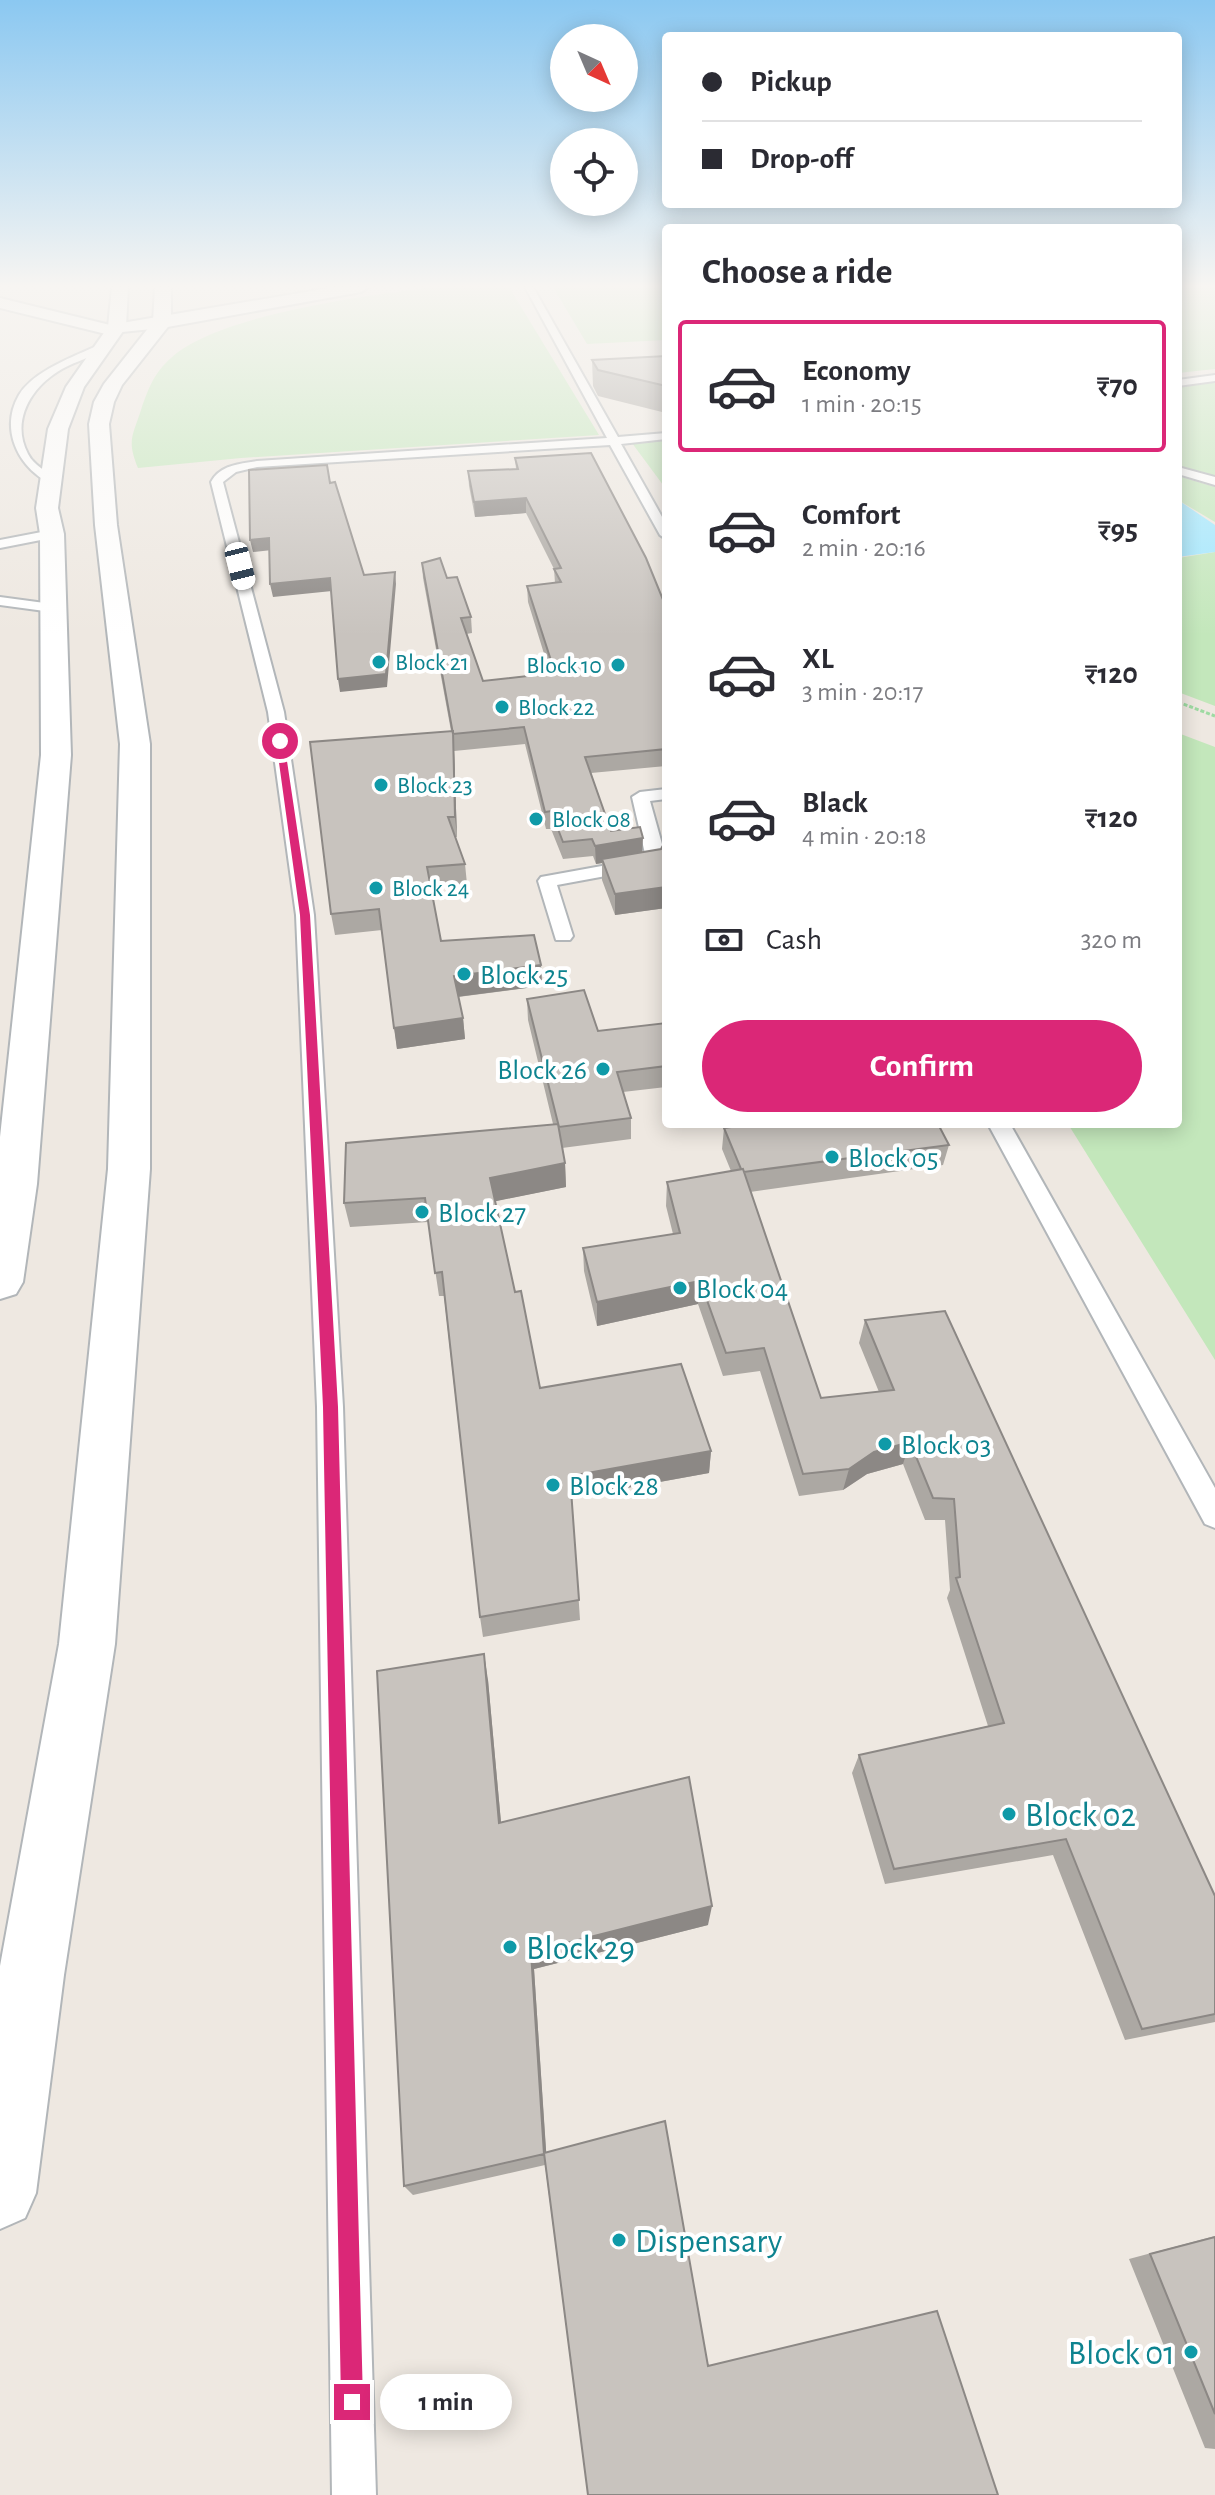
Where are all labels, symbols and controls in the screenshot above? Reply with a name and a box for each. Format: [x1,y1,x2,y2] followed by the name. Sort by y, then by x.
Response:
[550,24,638,112] north arrow
[550,24,638,216] map controls
[750,67,832,97] text: Pickup
[550,128,638,216] button: locate
[750,144,853,174] text: Drop-off
[702,254,892,290] text: Choose a ride
[706,350,778,422] icon: car
[802,356,911,386] text: Economy
[1097,371,1138,401] text: ₹70
[802,391,922,417] text: 1 min · 20:15
[706,494,778,566] icon: car
[802,500,901,530] text: Comfort
[1098,515,1138,545] text: ₹95
[802,535,926,561] text: 2 min · 20:16
[223,540,257,592] car
[706,638,778,710] icon: car
[802,644,834,674] text: XL
[395,651,469,675] place label: Block 21
[370,653,388,671] marker: Block 21
[526,654,602,678] place label: Block 10
[609,656,627,674] marker: Block 10
[1085,659,1138,689] text: ₹120
[802,679,923,705] text: 3 min · 20:17
[518,696,595,720] place label: Block 22
[493,698,511,716] marker: Block 22
[262,723,298,759] route start
[397,774,473,798] place label: Block 23
[372,776,390,794] marker: Block 23
[706,782,778,854] icon: car
[802,788,868,818] text: Black
[1085,803,1138,833] text: ₹120
[552,808,631,832] place label: Block 08
[527,810,545,828] marker: Block 08
[802,823,927,849] text: 4 min · 20:18
[392,877,469,901] place label: Block 24
[367,879,385,897] marker: Block 24
[702,918,746,962] icon: cash
[766,925,822,955] text: Cash
[1081,927,1142,953] text: 320 m
[480,962,568,990] place label: Block 25
[455,965,473,983] marker: Block 25
[702,1020,1142,1112] button: Confirm
[497,1057,587,1085] place label: Block 26
[594,1060,612,1078] marker: Block 26
[848,1145,938,1173] place label: Block 05
[823,1148,841,1166] marker: Block 05
[438,1200,526,1228] place label: Block 27
[413,1203,431,1221] marker: Block 27
[696,1276,788,1304] place label: Block 04
[671,1279,689,1297] marker: Block 04
[901,1432,991,1460] place label: Block 03
[876,1435,894,1453] marker: Block 03
[569,1473,659,1501] place label: Block 28
[544,1476,562,1494] marker: Block 28
[1025,1799,1136,1833] place label: Block 02
[1000,1805,1018,1823] marker: Block 02
[526,1932,635,1966] place label: Block 29
[501,1938,519,1956] marker: Block 29
[635,2225,783,2259] place label: Dispensary
[610,2231,628,2249] marker: Dispensary
[1068,2337,1175,2371] place label: Block 01
[1182,2343,1200,2361] marker: Block 01
[380,2374,512,2430] callout: 1 min
[334,2384,370,2420] route end
[419,2389,473,2415] text: 1 min

